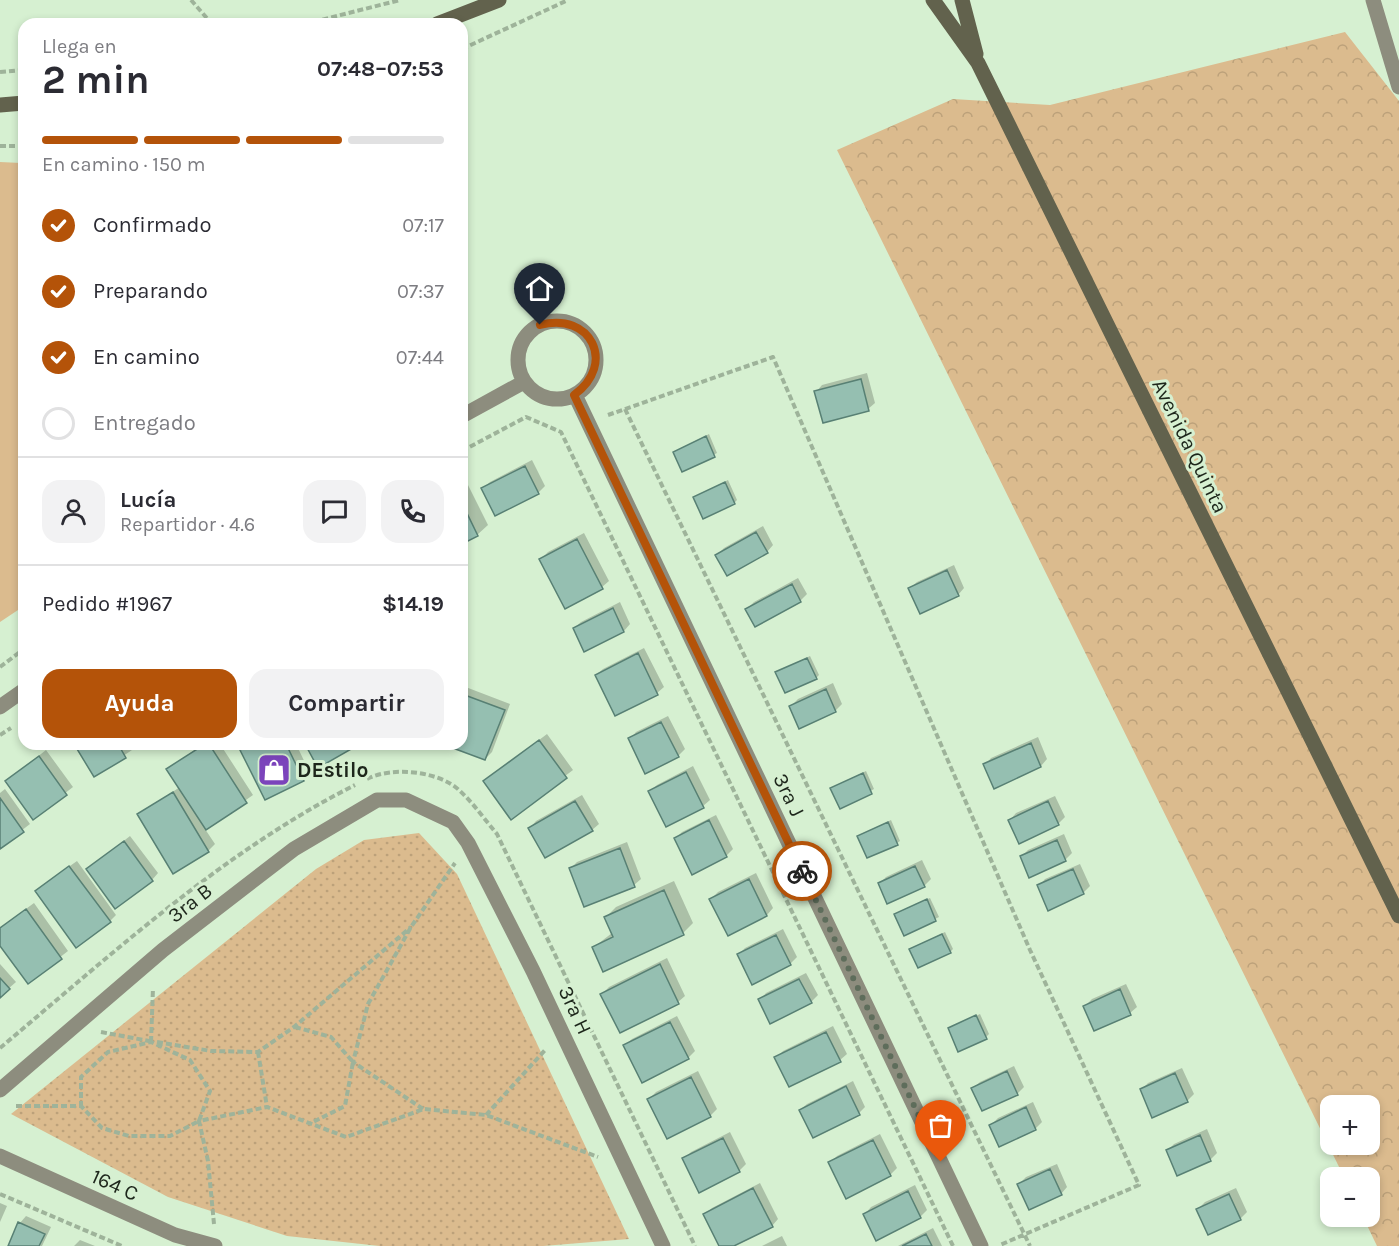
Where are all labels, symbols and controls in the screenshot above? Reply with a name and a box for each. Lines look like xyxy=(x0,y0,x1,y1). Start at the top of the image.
text: Llega en xyxy=(42,35,117,58)
text: 07:48–07:53 xyxy=(317,56,444,82)
text: 2 min xyxy=(42,57,150,103)
text: En camino · 150 m xyxy=(42,153,205,176)
icon: check xyxy=(42,209,75,242)
text: Confirmado xyxy=(93,212,212,238)
text: 07:17 xyxy=(402,214,444,237)
pin xyxy=(514,263,565,325)
icon: home xyxy=(523,272,556,305)
icon: check xyxy=(42,275,75,308)
text: Preparando xyxy=(93,278,208,304)
text: 07:37 xyxy=(397,280,444,303)
icon: check xyxy=(42,341,75,374)
text: En camino xyxy=(93,344,200,370)
text: 07:44 xyxy=(396,346,444,369)
street label: Avenida Quinta xyxy=(1147,375,1233,517)
text: Entregado xyxy=(93,410,196,436)
button: person xyxy=(42,480,105,543)
button: chat xyxy=(303,480,366,543)
button: phone xyxy=(381,480,444,543)
text: Lucía xyxy=(120,487,176,513)
text: Repartidor · 4.6 xyxy=(120,513,255,536)
text: Pedido #1967 xyxy=(42,591,172,617)
text: $14.19 xyxy=(382,591,444,617)
button: Ayuda xyxy=(42,669,237,738)
button: Compartir xyxy=(249,669,444,738)
shop icon: DEstilo xyxy=(256,752,292,788)
place label: DEstilo xyxy=(297,758,368,782)
street label: 3ra J xyxy=(768,770,810,820)
courier xyxy=(772,841,832,901)
icon: bike xyxy=(786,855,819,888)
street label: 3ra B xyxy=(163,878,217,928)
street label: 3ra H xyxy=(553,982,597,1038)
map controls xyxy=(1320,1095,1380,1227)
button: + xyxy=(1320,1095,1380,1155)
pin xyxy=(915,1100,966,1162)
icon: bag xyxy=(924,1109,957,1142)
street label: 164 C xyxy=(88,1164,142,1206)
button: − xyxy=(1320,1167,1380,1227)

